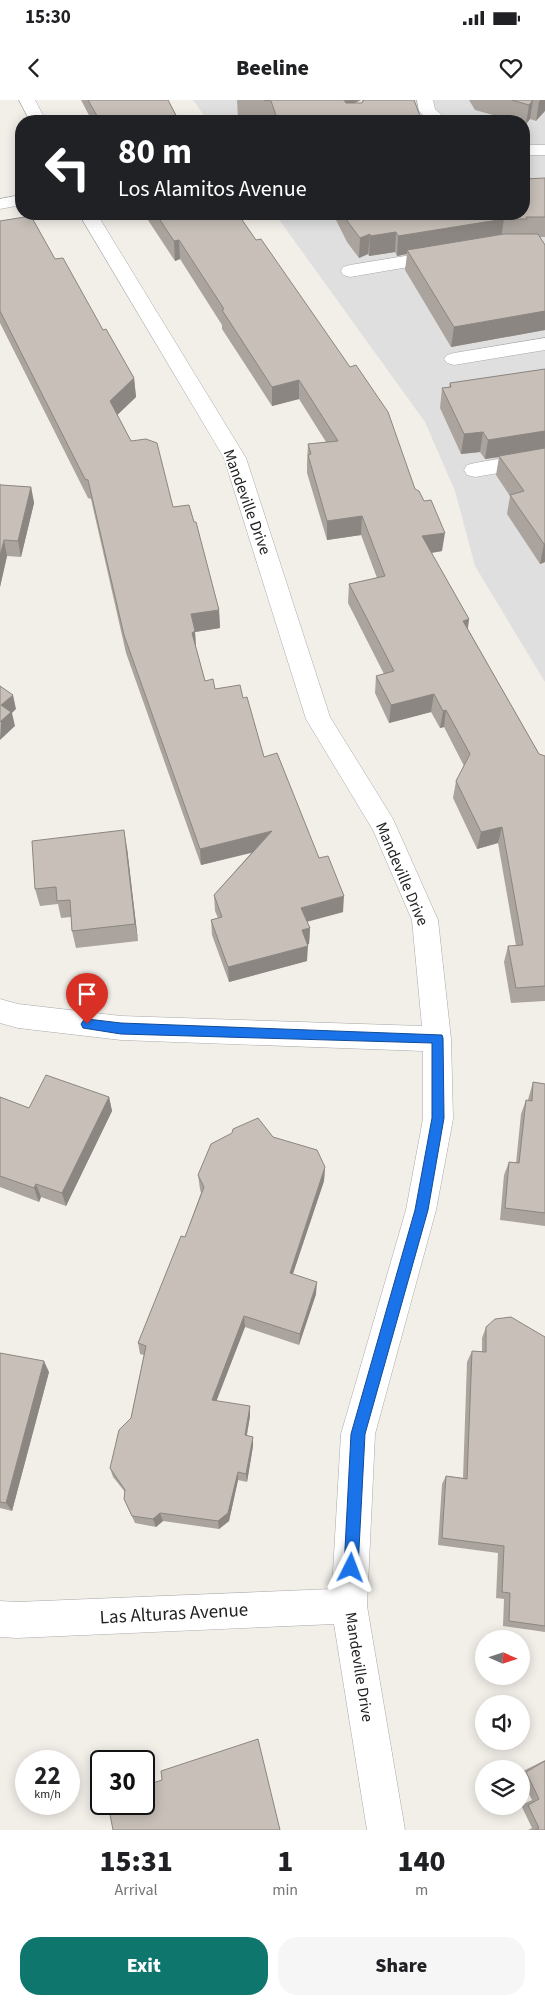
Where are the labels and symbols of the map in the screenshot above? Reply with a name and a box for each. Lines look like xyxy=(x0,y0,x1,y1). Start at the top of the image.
street label: Mandeville Drive xyxy=(218,446,276,558)
street label: Mandeville Drive xyxy=(370,819,434,929)
pin xyxy=(66,973,108,1024)
position arrow xyxy=(324,1541,376,1593)
street label: Las Alturas Avenue xyxy=(99,1597,249,1631)
street label: Mandeville Drive xyxy=(339,1611,379,1723)
north arrow xyxy=(475,1630,530,1685)
speed limit sign: 30 xyxy=(90,1750,155,1815)

